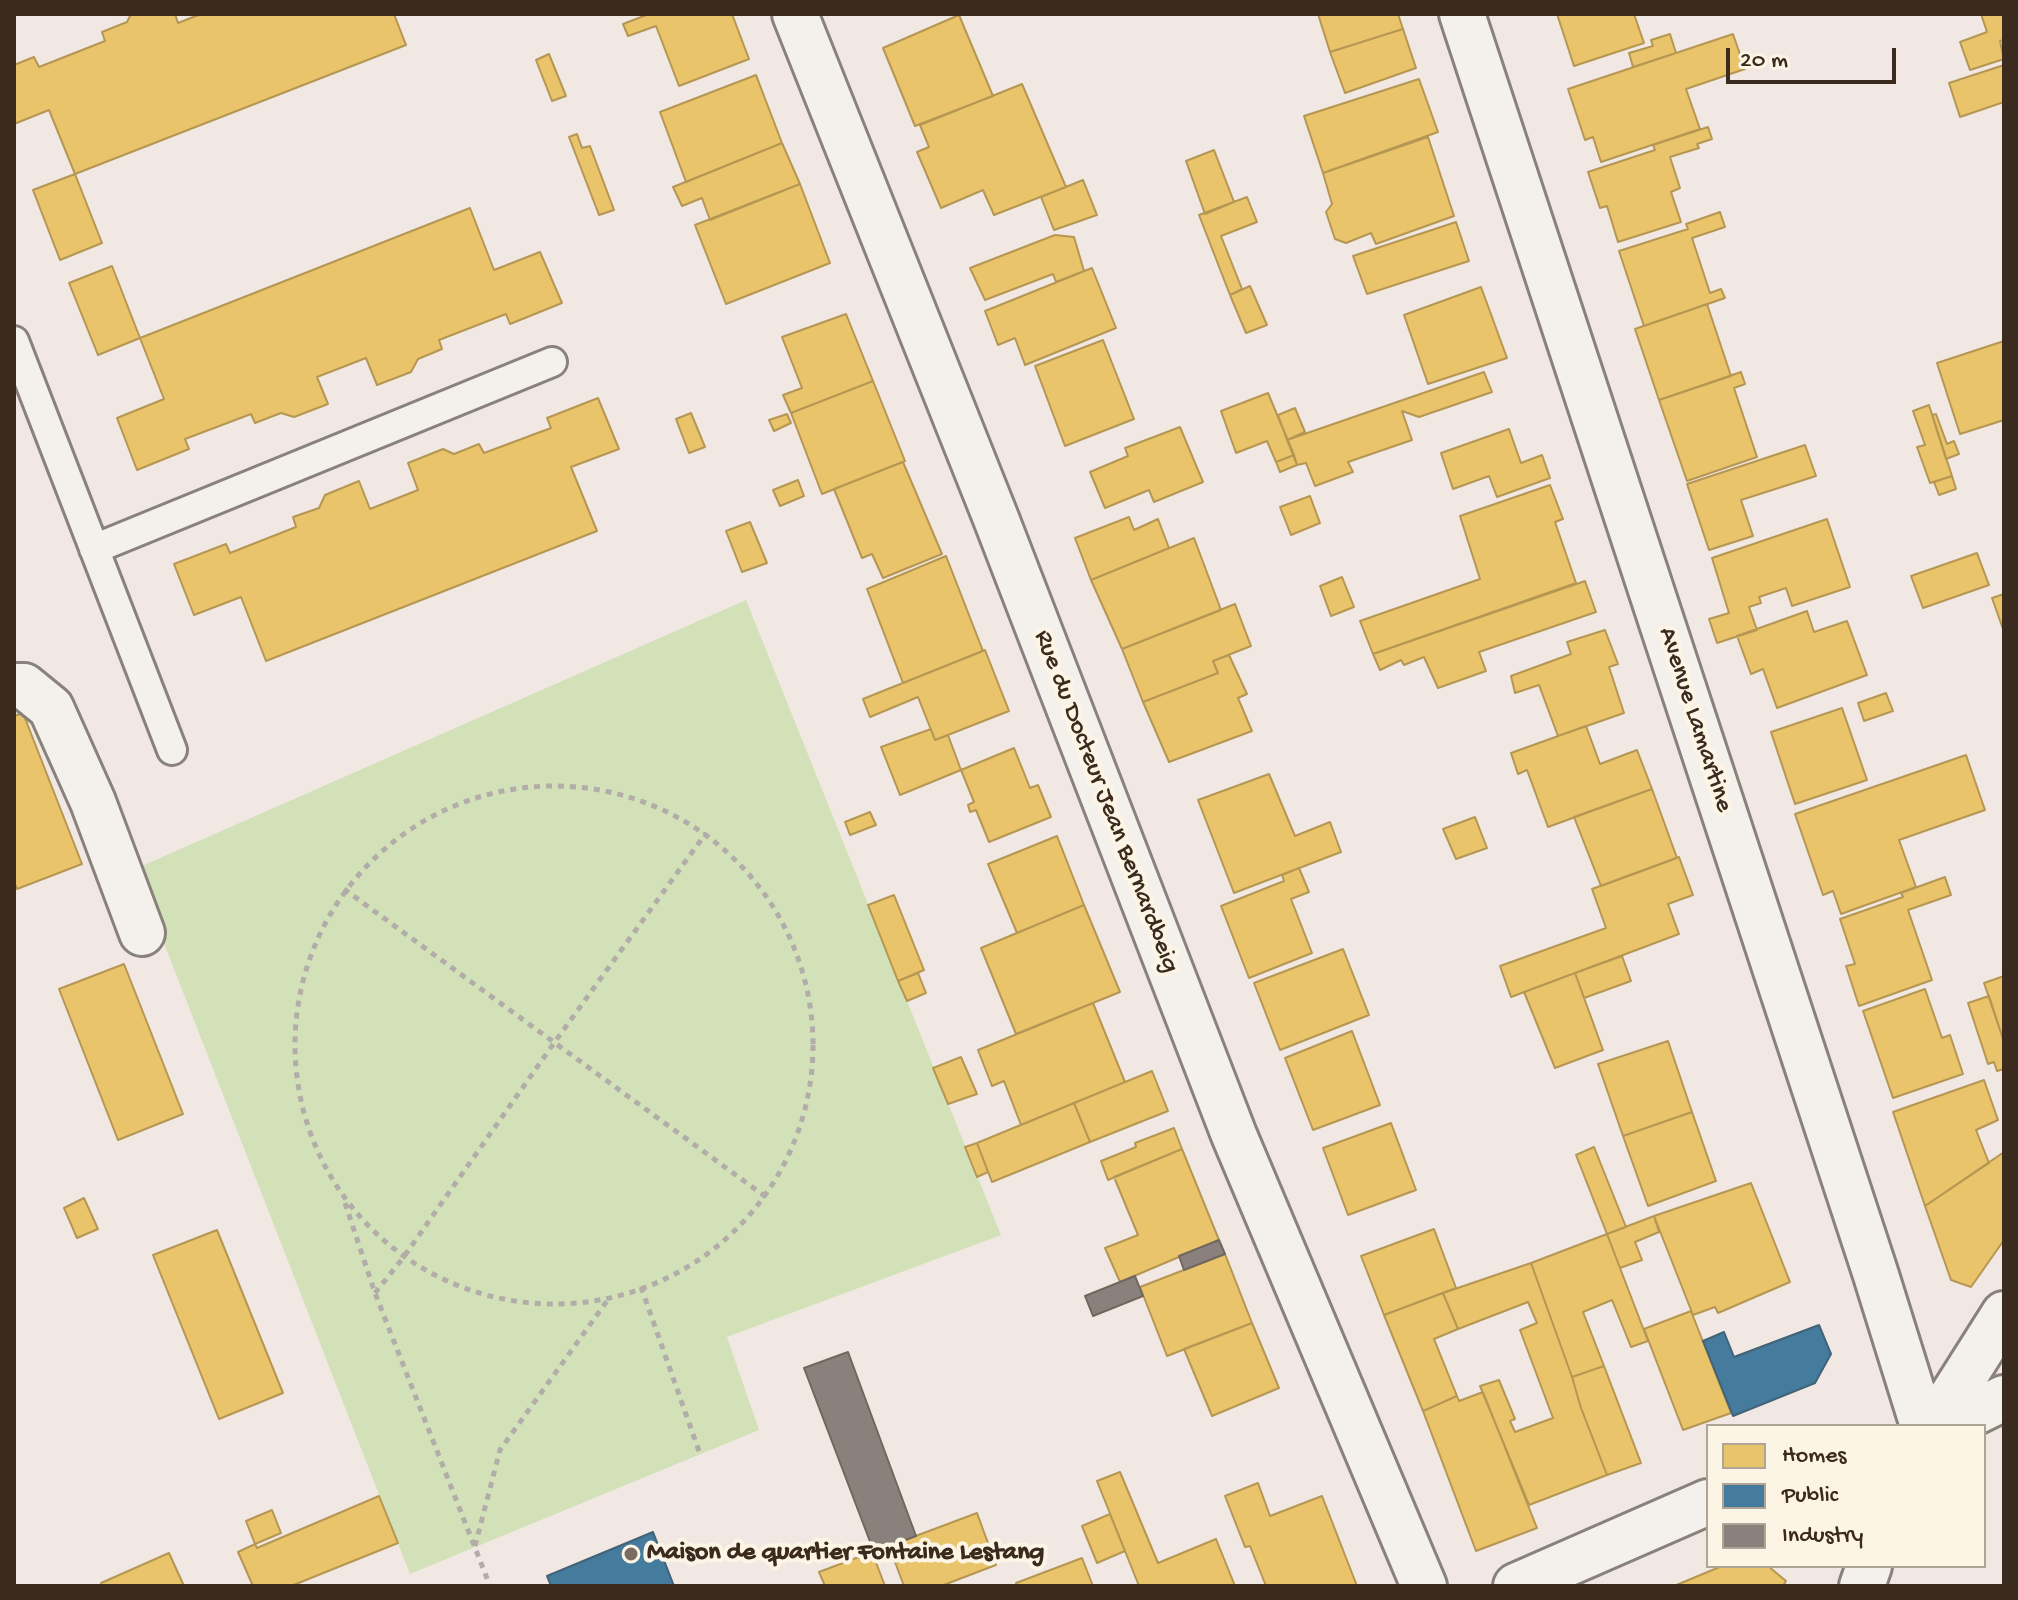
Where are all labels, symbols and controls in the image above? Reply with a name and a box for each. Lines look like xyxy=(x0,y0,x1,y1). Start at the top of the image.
scale bar xyxy=(1730,32,1900,82)
text: 20 m xyxy=(1740,47,1788,76)
street label: Avenue Lamartine xyxy=(1649,624,1739,816)
street label: Rue du Docteur Jean Bernardbeig xyxy=(1025,626,1185,978)
legend xyxy=(1706,1424,1986,1568)
text: Homes xyxy=(1782,1442,1846,1471)
text: Public xyxy=(1782,1482,1838,1511)
text: Industry xyxy=(1782,1522,1863,1551)
place label: Maison de quartier Fontaine Lestang xyxy=(647,1538,1044,1570)
marker: Maison de quartier Fontaine Lestang xyxy=(622,1545,640,1563)

